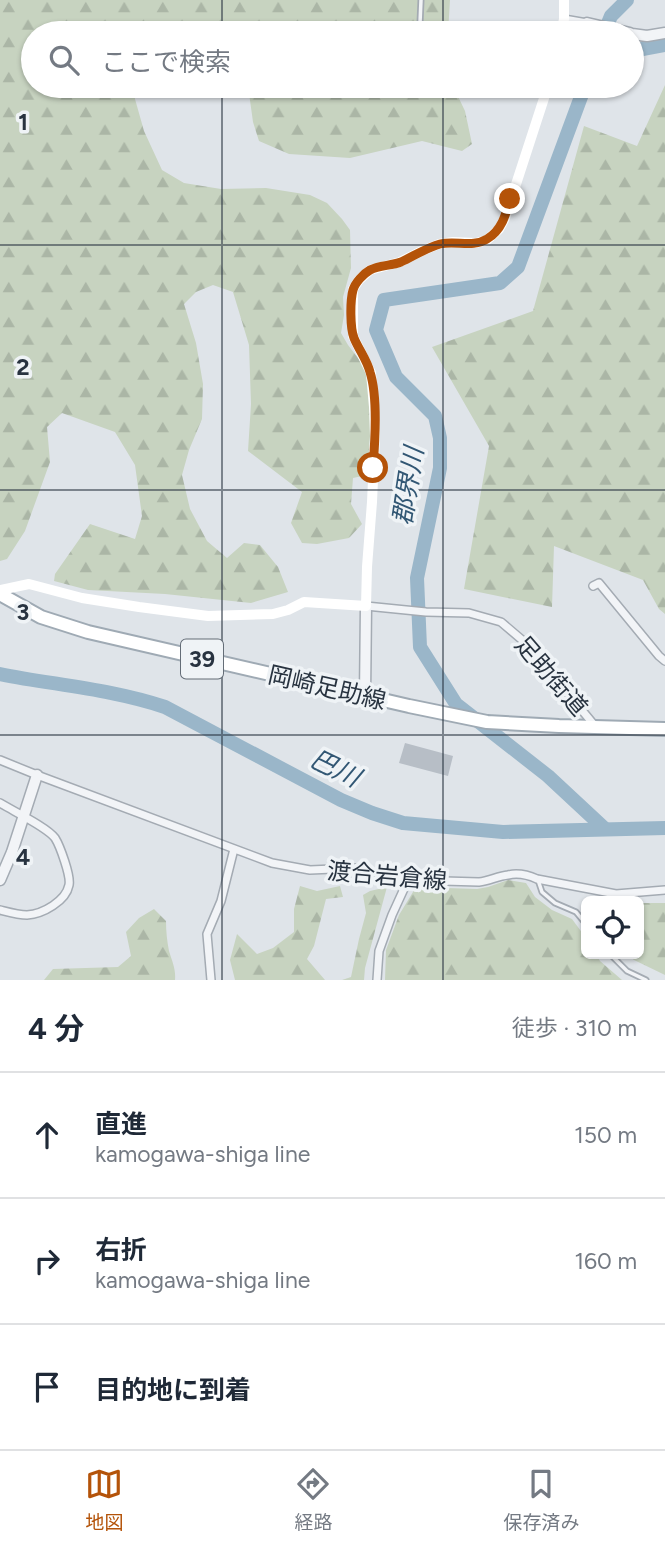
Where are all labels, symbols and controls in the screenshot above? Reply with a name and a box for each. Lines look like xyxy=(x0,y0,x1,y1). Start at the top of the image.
search box xyxy=(21,21,644,98)
icon: search xyxy=(45,41,83,79)
text: ここで検索 xyxy=(101,46,231,78)
text: 1 xyxy=(18,108,28,136)
route end xyxy=(494,183,525,214)
text: 2 xyxy=(16,353,30,381)
water label: 郡界川 xyxy=(386,442,430,527)
route start xyxy=(357,452,388,483)
text: 3 xyxy=(17,598,29,626)
street label: 足助街道 xyxy=(509,630,594,721)
road number: 39 xyxy=(181,639,223,678)
street label: 岡崎足助線 xyxy=(265,660,389,715)
water label: 巴川 xyxy=(305,742,368,795)
text: 4 xyxy=(16,843,30,871)
street label: 渡合岩倉線 xyxy=(326,856,448,895)
map controls xyxy=(581,896,644,959)
button: locate xyxy=(581,896,644,959)
text: 4 分 xyxy=(28,1010,84,1047)
text: 徒歩 · 310 m xyxy=(512,1014,637,1042)
text: 直進 xyxy=(95,1108,147,1140)
icon: ahead xyxy=(28,1116,66,1154)
text: 150 m xyxy=(574,1121,637,1149)
text: kamogawa-shiga line xyxy=(95,1140,310,1168)
text: 右折 xyxy=(95,1234,147,1266)
icon: right xyxy=(28,1242,66,1280)
text: 160 m xyxy=(574,1247,637,1275)
text: kamogawa-shiga line xyxy=(95,1266,310,1294)
icon: arrive xyxy=(28,1368,66,1406)
text: 目的地に到着 xyxy=(95,1374,251,1406)
tab: 地図 xyxy=(85,1465,124,1534)
tab: 経路 xyxy=(294,1465,333,1534)
tab: 保存済み xyxy=(503,1465,580,1534)

